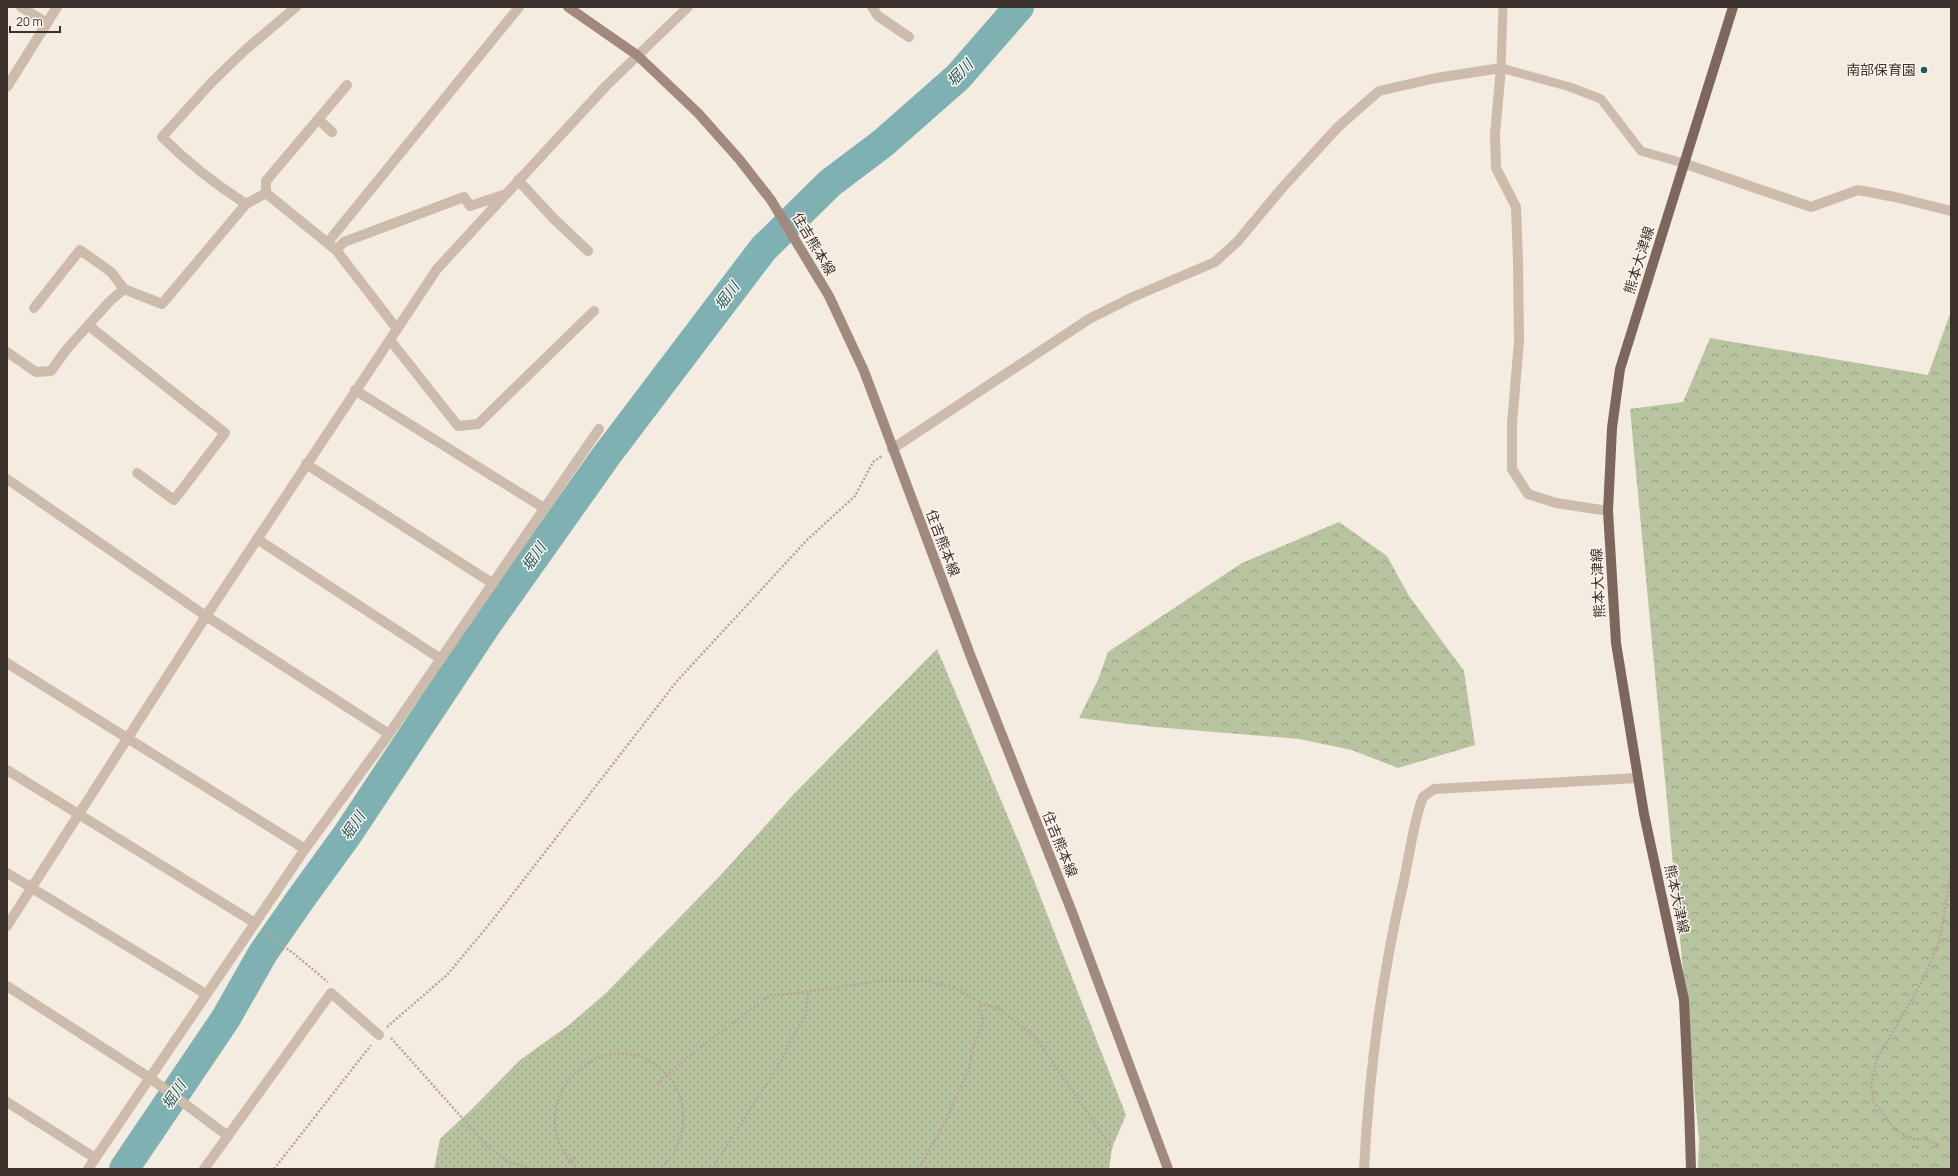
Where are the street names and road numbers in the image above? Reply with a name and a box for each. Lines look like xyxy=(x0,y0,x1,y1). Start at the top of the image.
street label: 住吉熊本線 xyxy=(788,209,841,279)
street label: 熊本大津線 xyxy=(1619,224,1658,296)
street label: 住吉熊本線 xyxy=(922,507,965,579)
street label: 熊本大津線 xyxy=(1586,548,1609,618)
street label: 住吉熊本線 xyxy=(1039,808,1082,880)
street label: 熊本大津線 xyxy=(1661,863,1694,935)

